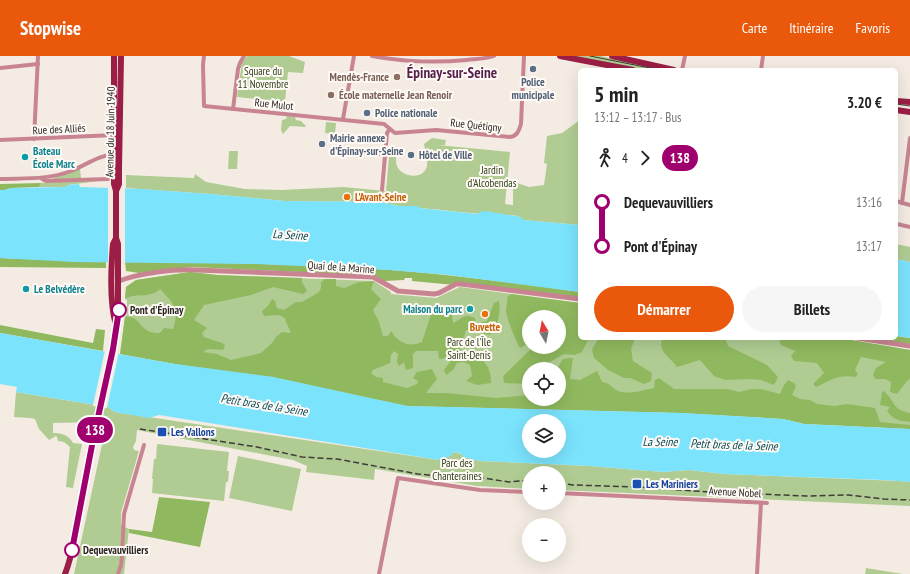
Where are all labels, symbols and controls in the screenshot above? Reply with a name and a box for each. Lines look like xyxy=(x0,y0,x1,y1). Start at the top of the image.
text: Stopwise xyxy=(20,16,81,40)
text: Carte xyxy=(742,19,767,37)
text: Itinéraire xyxy=(789,19,834,37)
text: Favoris xyxy=(856,19,890,37)
district label: Épinay-sur-Seine xyxy=(407,63,497,82)
park label: Square du 11 Novembre xyxy=(237,64,289,91)
marker: Police municipale xyxy=(528,64,538,74)
place label: Mendès-France xyxy=(330,70,389,84)
marker: Mendès-France xyxy=(392,72,402,82)
place label: Police municipale xyxy=(512,75,555,102)
text: 5 min xyxy=(594,80,638,108)
street label: Avenue du 18 Juin 1940 xyxy=(102,86,118,178)
place label: École maternelle Jean Renoir xyxy=(339,88,453,102)
marker: École maternelle Jean Renoir xyxy=(326,90,336,100)
text: 3.20 € xyxy=(847,93,882,112)
street label: Rue Mulot xyxy=(254,95,294,113)
place label: Police nationale xyxy=(375,106,438,120)
marker: Police nationale xyxy=(362,108,372,118)
text: 13:12 – 13:17 · Bus xyxy=(594,109,681,126)
street label: Rue Quétigny xyxy=(450,115,503,135)
street label: Rue des Alliés xyxy=(32,121,86,137)
place label: Mairie annexe d'Épinay-sur-Seine xyxy=(330,131,404,158)
marker: Mairie annexe d'Épinay-sur-Seine xyxy=(317,139,327,149)
place label: Bateau École Marc xyxy=(33,144,75,171)
icon: walk xyxy=(594,147,616,169)
icon: forward xyxy=(634,147,656,169)
place label: Hôtel de Ville xyxy=(419,148,473,162)
text: 138 xyxy=(670,149,690,167)
marker: Hôtel de Ville xyxy=(406,150,416,160)
text: 4 xyxy=(622,150,628,167)
marker: Bateau École Marc xyxy=(20,152,30,162)
park label: Jardin d'Alcobendas xyxy=(468,163,517,190)
place label: L'Avant-Seine xyxy=(355,190,407,204)
marker: L'Avant-Seine xyxy=(342,192,352,202)
text: Dequevauvilliers xyxy=(624,193,713,212)
text: 13:16 xyxy=(856,194,882,211)
water label: La Seine xyxy=(272,226,309,243)
text: Pont d'Épinay xyxy=(624,237,697,256)
text: 13:17 xyxy=(856,238,882,255)
street label: Quai de la Marine xyxy=(307,258,375,276)
place label: Le Belvédère xyxy=(34,282,85,296)
marker: Le Belvédère xyxy=(21,284,31,294)
button: Démarrer xyxy=(594,286,734,332)
button: Billets xyxy=(742,286,882,332)
marker: Pont d'Épinay xyxy=(111,302,127,318)
place label: Maison du parc xyxy=(403,302,462,316)
place label: Pont d'Épinay xyxy=(130,303,184,317)
marker: Maison du parc xyxy=(465,304,475,314)
marker: Buvette xyxy=(480,309,490,319)
north arrow xyxy=(522,310,566,354)
map controls xyxy=(522,310,566,562)
place label: Buvette xyxy=(470,320,500,334)
park label: Parc de l'Île Saint-Denis xyxy=(447,335,491,362)
button: locate xyxy=(522,362,566,406)
water label: Petit bras de la Seine xyxy=(220,390,309,419)
button: layers xyxy=(522,414,566,458)
line badge: 138 xyxy=(72,417,118,443)
text: 138 xyxy=(85,421,105,439)
place label: Les Vallons xyxy=(171,425,215,439)
marker: Les Vallons xyxy=(156,426,168,438)
water label: La Seine xyxy=(642,434,679,449)
water label: Petit bras de la Seine xyxy=(690,435,779,454)
park label: Parc des Chanteraines xyxy=(432,456,482,483)
button: + xyxy=(522,466,566,510)
place label: Les Mariniers xyxy=(646,477,698,491)
marker: Les Mariniers xyxy=(631,478,643,490)
street label: Avenue Nobel xyxy=(708,484,762,500)
button: − xyxy=(522,518,566,562)
marker: Dequevauvilliers xyxy=(64,542,80,558)
place label: Dequevauvilliers xyxy=(83,543,148,557)

